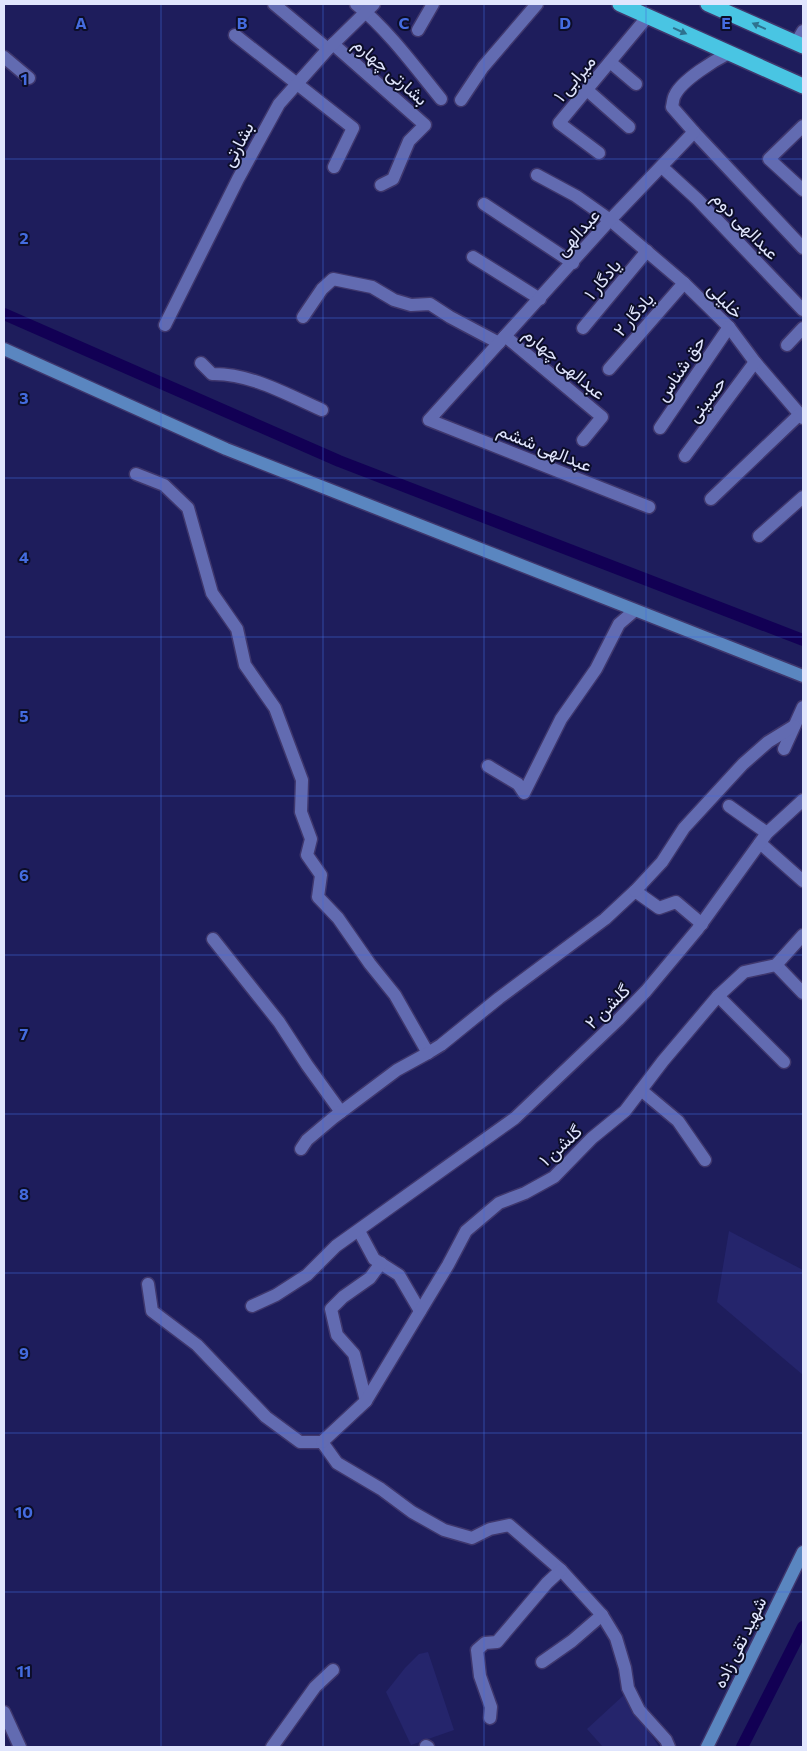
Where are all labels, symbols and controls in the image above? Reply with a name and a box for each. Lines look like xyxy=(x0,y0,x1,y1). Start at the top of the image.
text: A xyxy=(75,13,87,32)
text: B xyxy=(237,13,248,32)
text: C xyxy=(399,13,410,32)
text: D xyxy=(559,13,571,32)
text: E xyxy=(721,13,731,32)
one-way arrow xyxy=(752,22,766,30)
one-way arrow xyxy=(673,27,687,35)
street label: بشارتی چهارم xyxy=(348,33,433,111)
street label: میرابی ۱ xyxy=(548,50,601,106)
text: 1 xyxy=(20,69,28,88)
street label: بشارتی xyxy=(216,118,259,171)
street label: عبدالهی دوم xyxy=(707,186,784,265)
street label: عبدالهی xyxy=(550,204,605,261)
text: 2 xyxy=(19,228,29,247)
street label: یادگار ۱ xyxy=(579,254,626,304)
street label: خلیلی xyxy=(703,277,748,323)
street label: یادگار ۲ xyxy=(608,288,659,341)
street label: عبدالهی چهارم xyxy=(518,322,611,405)
street label: حق شناس xyxy=(650,331,711,405)
street label: حسینی xyxy=(682,372,731,427)
text: 3 xyxy=(19,388,29,407)
street label: عبدالهی ششم xyxy=(494,418,596,478)
text: 4 xyxy=(19,547,29,566)
text: 5 xyxy=(19,706,29,725)
text: 6 xyxy=(19,865,29,884)
street label: گلشن ۲ xyxy=(580,979,635,1034)
text: 7 xyxy=(20,1024,29,1043)
street label: گلشن ۱ xyxy=(534,1120,587,1171)
text: 8 xyxy=(19,1184,29,1203)
text: 9 xyxy=(19,1343,29,1362)
text: 10 xyxy=(15,1502,33,1521)
street label: شهید تقی زاده xyxy=(707,1593,771,1692)
text: 11 xyxy=(17,1661,31,1680)

